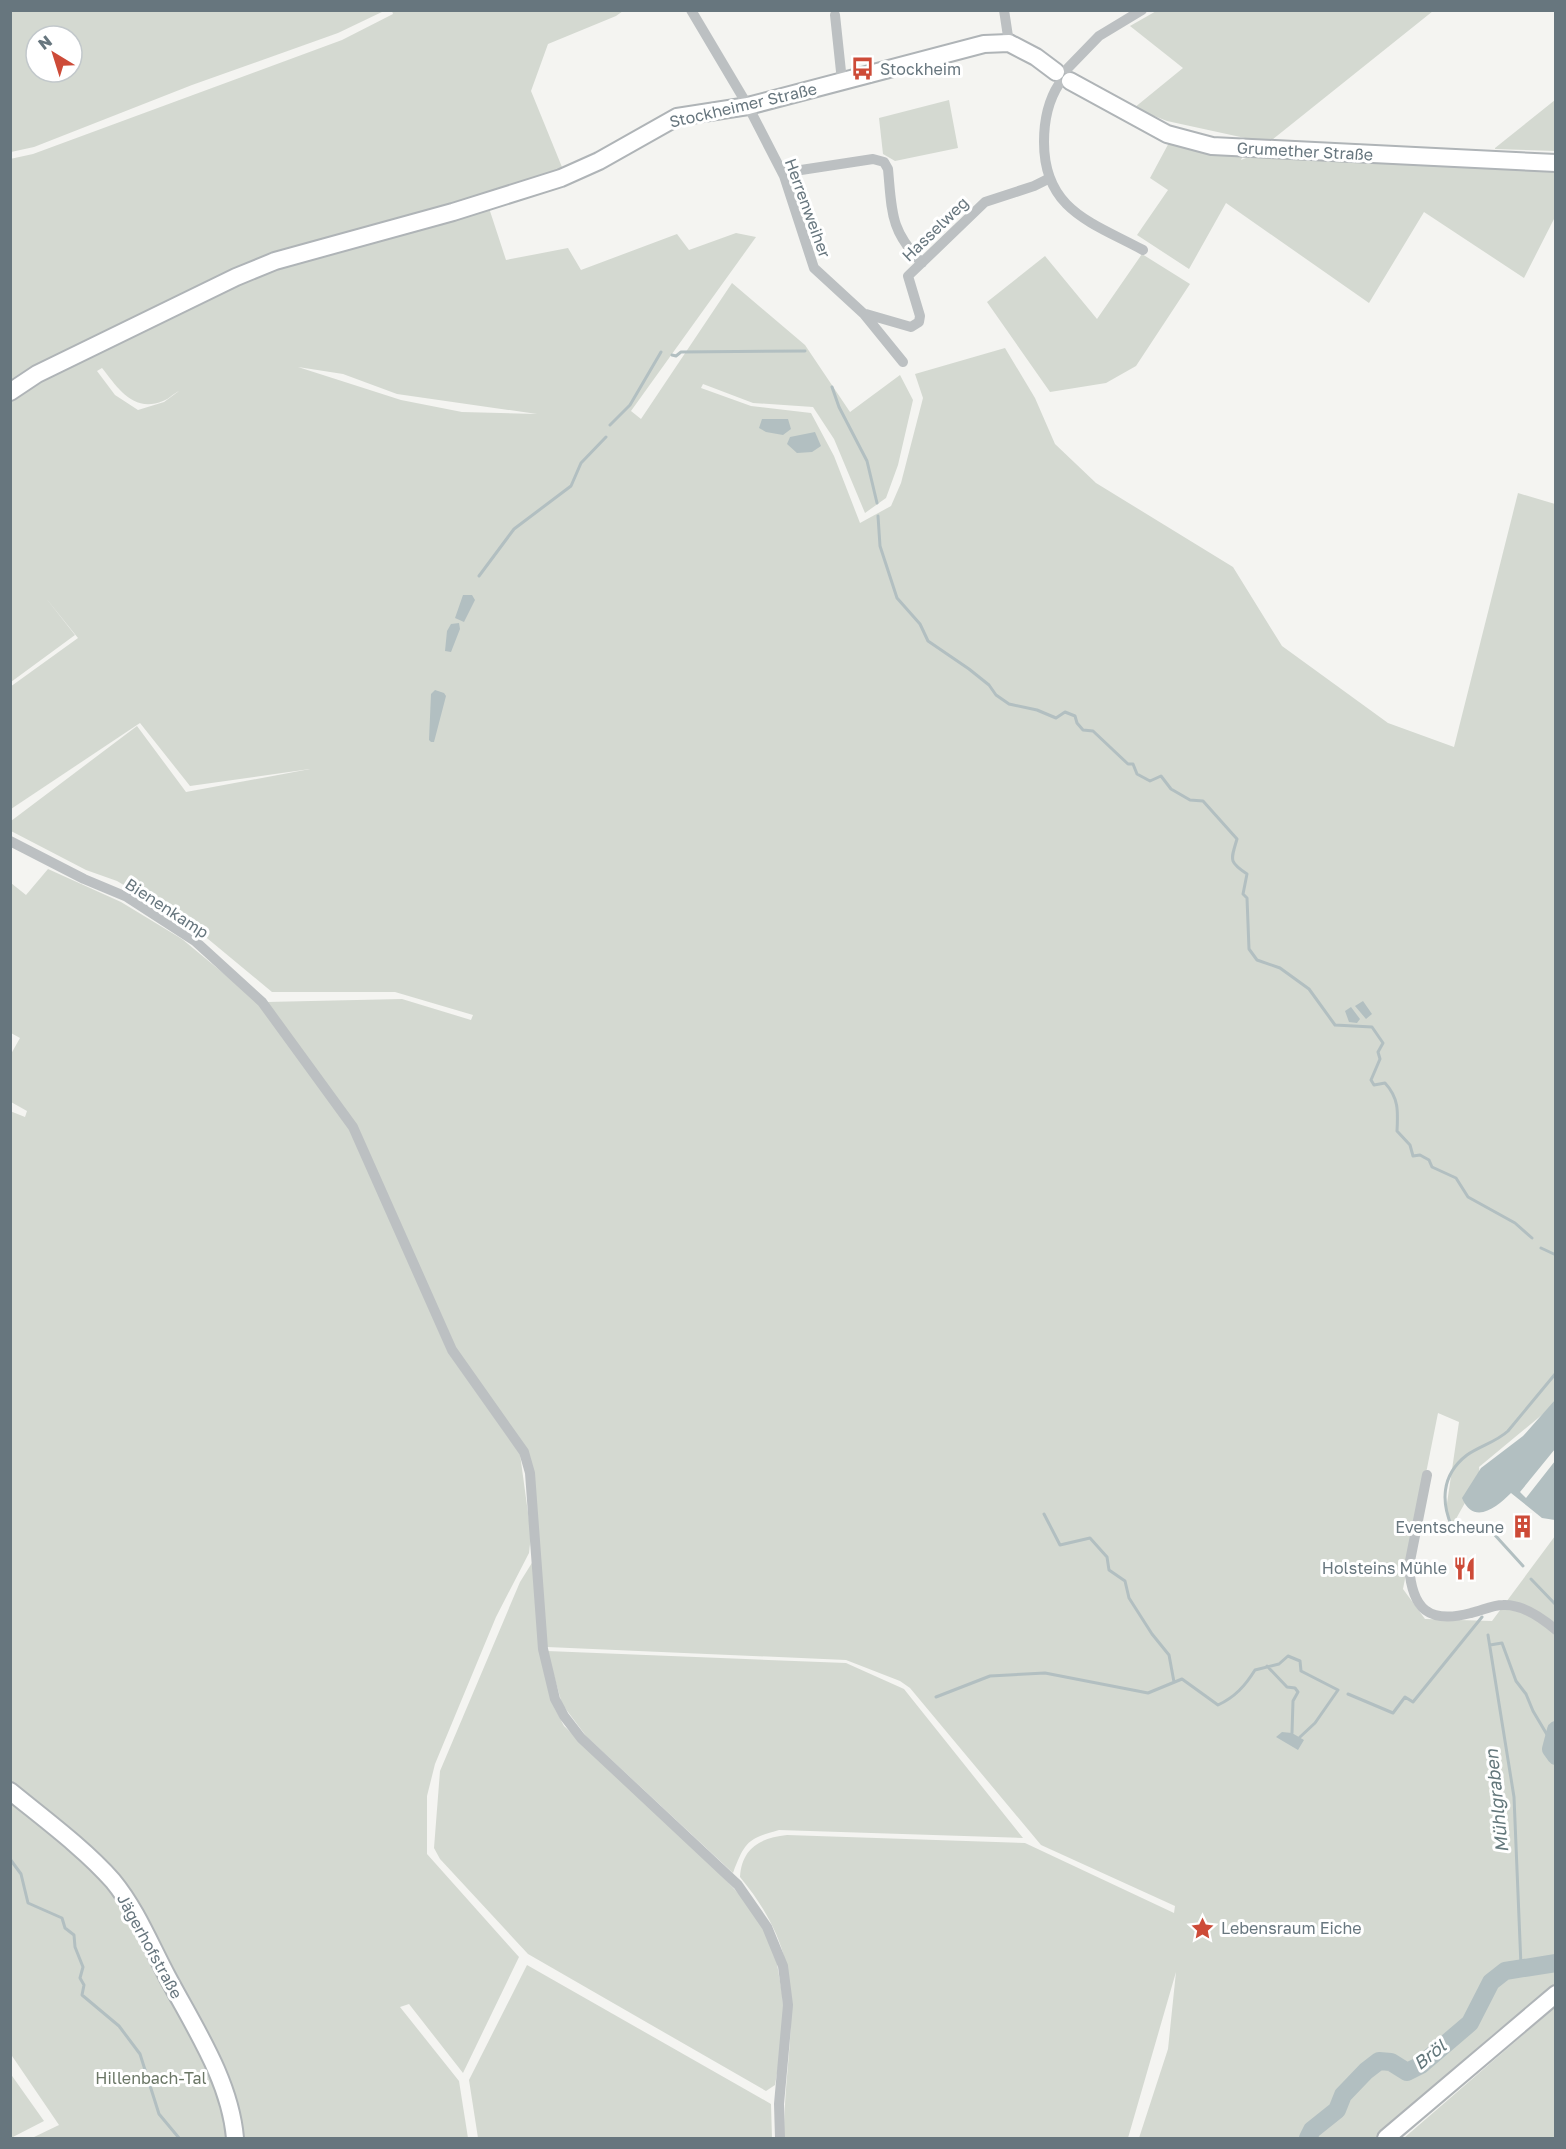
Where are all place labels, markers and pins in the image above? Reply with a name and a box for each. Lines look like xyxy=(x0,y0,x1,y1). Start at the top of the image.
bus stop icon: Stockheim xyxy=(849,56,875,82)
place label: Stockheim xyxy=(880,59,961,79)
building icon: Eventscheune xyxy=(1509,1514,1535,1540)
place label: Eventscheune xyxy=(1395,1517,1504,1537)
restaurant icon: Holsteins Mühle xyxy=(1452,1555,1478,1581)
place label: Holsteins Mühle xyxy=(1322,1558,1447,1578)
place icon: Lebensraum Eiche xyxy=(1190,1915,1216,1941)
place label: Lebensraum Eiche xyxy=(1221,1918,1362,1938)

